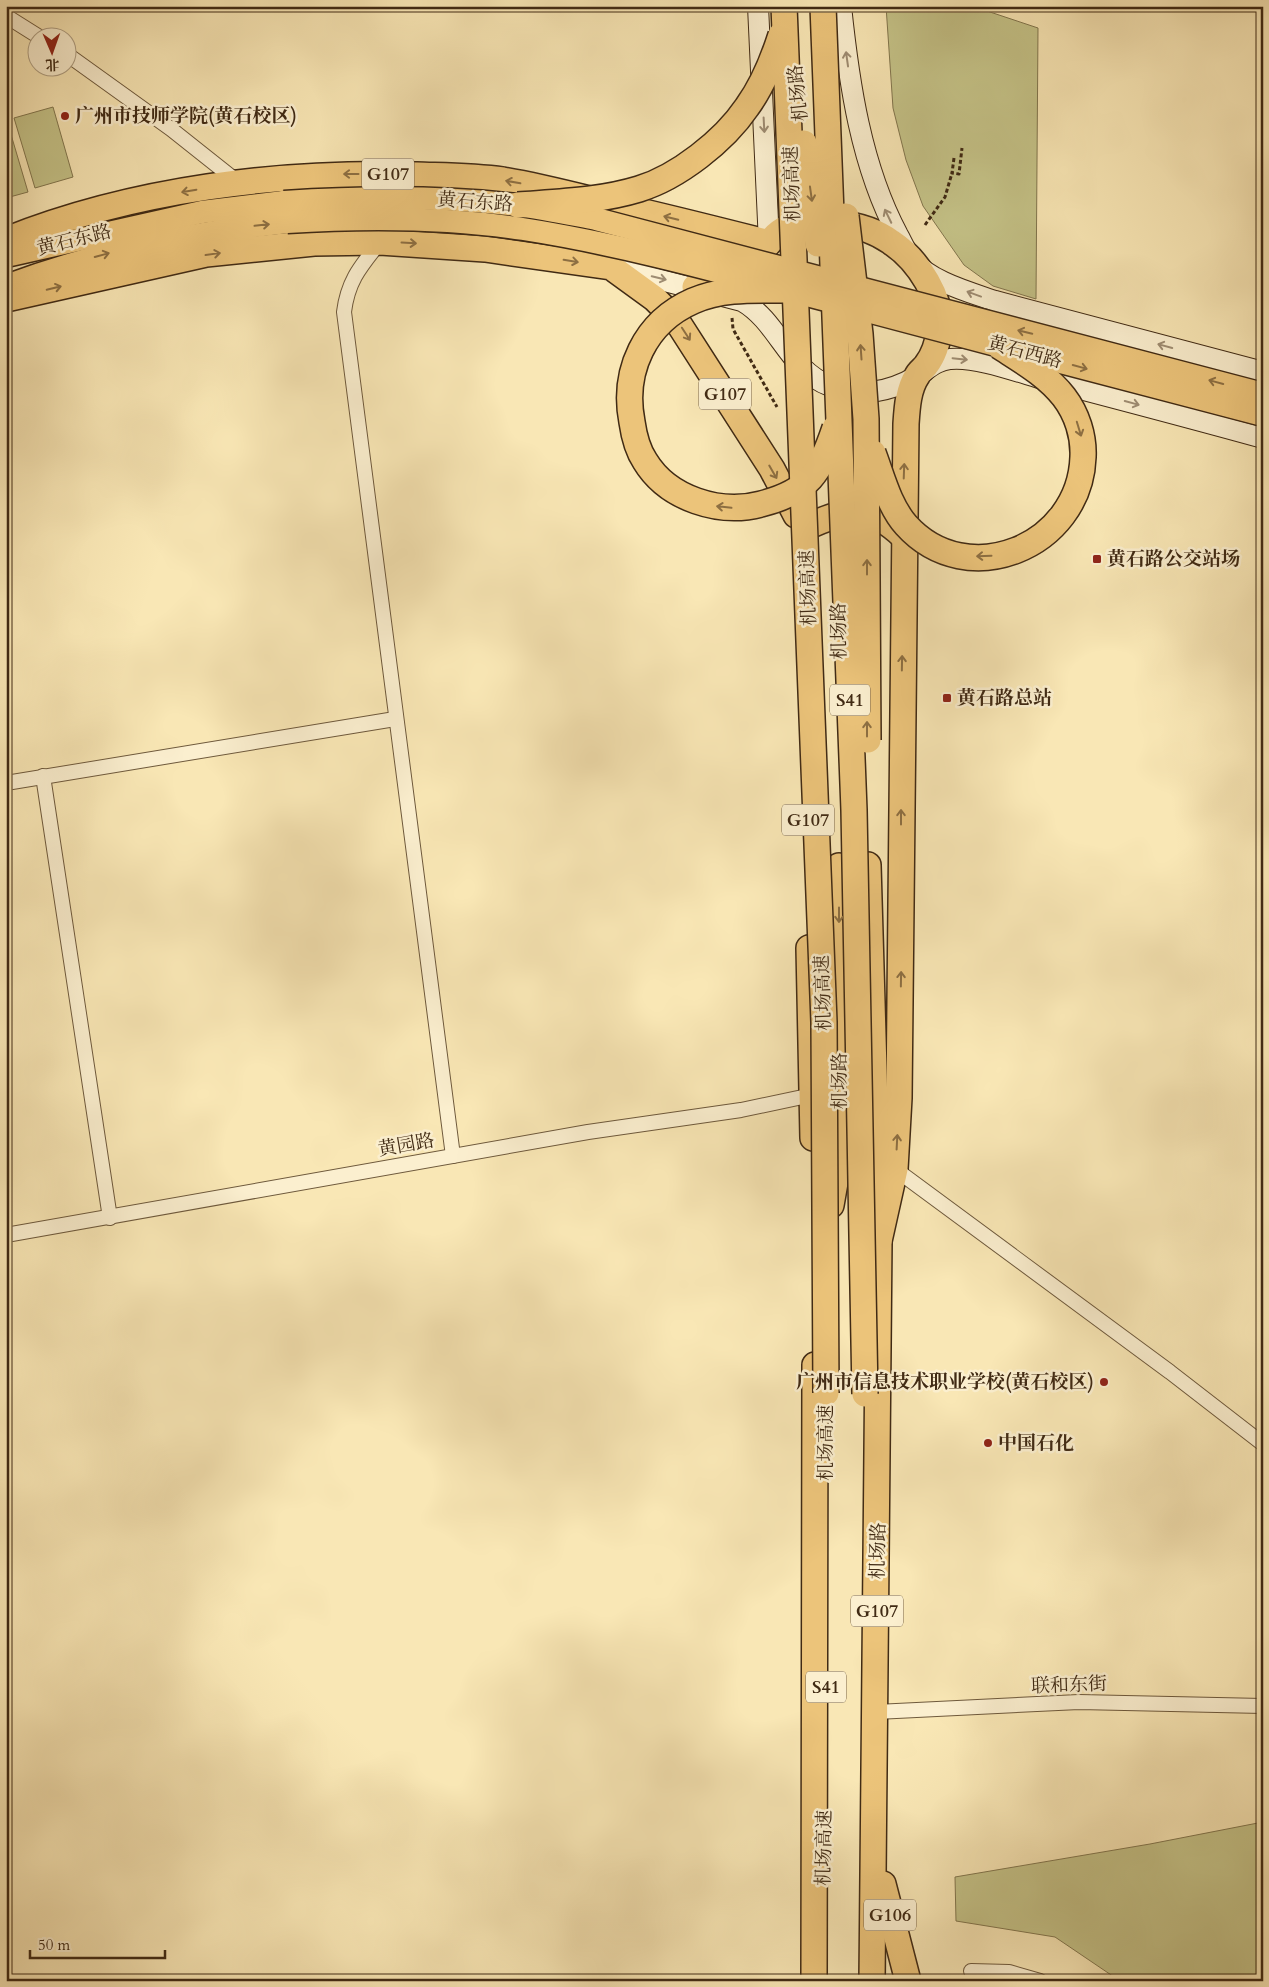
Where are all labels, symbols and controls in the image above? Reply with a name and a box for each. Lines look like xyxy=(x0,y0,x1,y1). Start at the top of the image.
north arrow xyxy=(28,28,78,78)
one-way arrow xyxy=(842,52,852,68)
text: 北 xyxy=(45,55,60,74)
street label: 机场路 xyxy=(782,63,814,123)
place label: 广州市技师学院(黄石校区) xyxy=(75,103,297,129)
marker: 广州市技师学院(黄石校区) xyxy=(59,110,71,122)
one-way arrow xyxy=(759,117,768,133)
street label: 机场高速 xyxy=(778,146,806,222)
road number: G107 xyxy=(362,158,414,190)
one-way arrow xyxy=(343,169,359,179)
one-way arrow xyxy=(505,177,521,187)
one-way arrow xyxy=(807,185,817,201)
one-way arrow xyxy=(182,186,198,196)
street label: 黄石东路 xyxy=(436,186,514,218)
one-way arrow xyxy=(883,209,893,224)
one-way arrow xyxy=(664,213,680,223)
street label: 黄石东路 xyxy=(34,218,114,262)
one-way arrow xyxy=(254,220,270,230)
one-way arrow xyxy=(401,239,417,248)
one-way arrow xyxy=(204,248,220,258)
one-way arrow xyxy=(94,249,110,259)
one-way arrow xyxy=(562,256,578,266)
one-way arrow xyxy=(650,274,666,283)
one-way arrow xyxy=(45,283,61,292)
one-way arrow xyxy=(967,289,983,298)
one-way arrow xyxy=(681,327,691,341)
one-way arrow xyxy=(1017,327,1033,336)
street label: 黄石西路 xyxy=(985,330,1065,374)
one-way arrow xyxy=(1157,341,1173,350)
one-way arrow xyxy=(857,344,866,360)
one-way arrow xyxy=(952,355,968,364)
one-way arrow xyxy=(1071,363,1087,372)
one-way arrow xyxy=(1208,377,1224,386)
road number: G107 xyxy=(699,378,751,409)
one-way arrow xyxy=(1124,399,1140,408)
one-way arrow xyxy=(1075,420,1085,436)
one-way arrow xyxy=(899,463,909,480)
one-way arrow xyxy=(768,464,778,479)
one-way arrow xyxy=(716,502,732,512)
place label: 黄石路公交站场 xyxy=(1107,546,1240,572)
street label: 机场高速 xyxy=(794,550,822,626)
one-way arrow xyxy=(977,552,993,561)
marker: 黄石路公交站场 xyxy=(1091,553,1103,565)
one-way arrow xyxy=(862,559,872,575)
street label: 机场路 xyxy=(826,602,852,660)
one-way arrow xyxy=(897,655,907,672)
road number: S41 xyxy=(830,684,870,716)
place label: 黄石路总站 xyxy=(957,685,1052,711)
marker: 黄石路总站 xyxy=(941,692,953,704)
one-way arrow xyxy=(863,721,872,737)
road number: G107 xyxy=(782,804,834,836)
one-way arrow xyxy=(896,809,906,825)
one-way arrow xyxy=(834,906,844,922)
street label: 机场高速 xyxy=(809,955,837,1031)
one-way arrow xyxy=(896,971,906,988)
street label: 机场路 xyxy=(827,1052,853,1110)
street label: 黄园路 xyxy=(376,1127,436,1163)
one-way arrow xyxy=(892,1134,901,1150)
place label: 广州市信息技术职业学校(黄石校区) xyxy=(796,1369,1094,1395)
marker: 广州市信息技术职业学校(黄石校区) xyxy=(1098,1376,1110,1388)
street label: 机场高速 xyxy=(813,1405,839,1481)
place label: 中国石化 xyxy=(998,1430,1074,1456)
marker: 中国石化 xyxy=(982,1437,994,1449)
street label: 机场路 xyxy=(865,1522,891,1580)
road number: G107 xyxy=(851,1595,903,1626)
road number: S41 xyxy=(806,1671,846,1702)
street label: 联和东街 xyxy=(1031,1671,1107,1699)
street label: 机场高速 xyxy=(810,1810,838,1886)
road number: G106 xyxy=(864,1900,916,1930)
scale bar xyxy=(30,1927,165,1959)
text: 50 m xyxy=(38,1935,70,1955)

